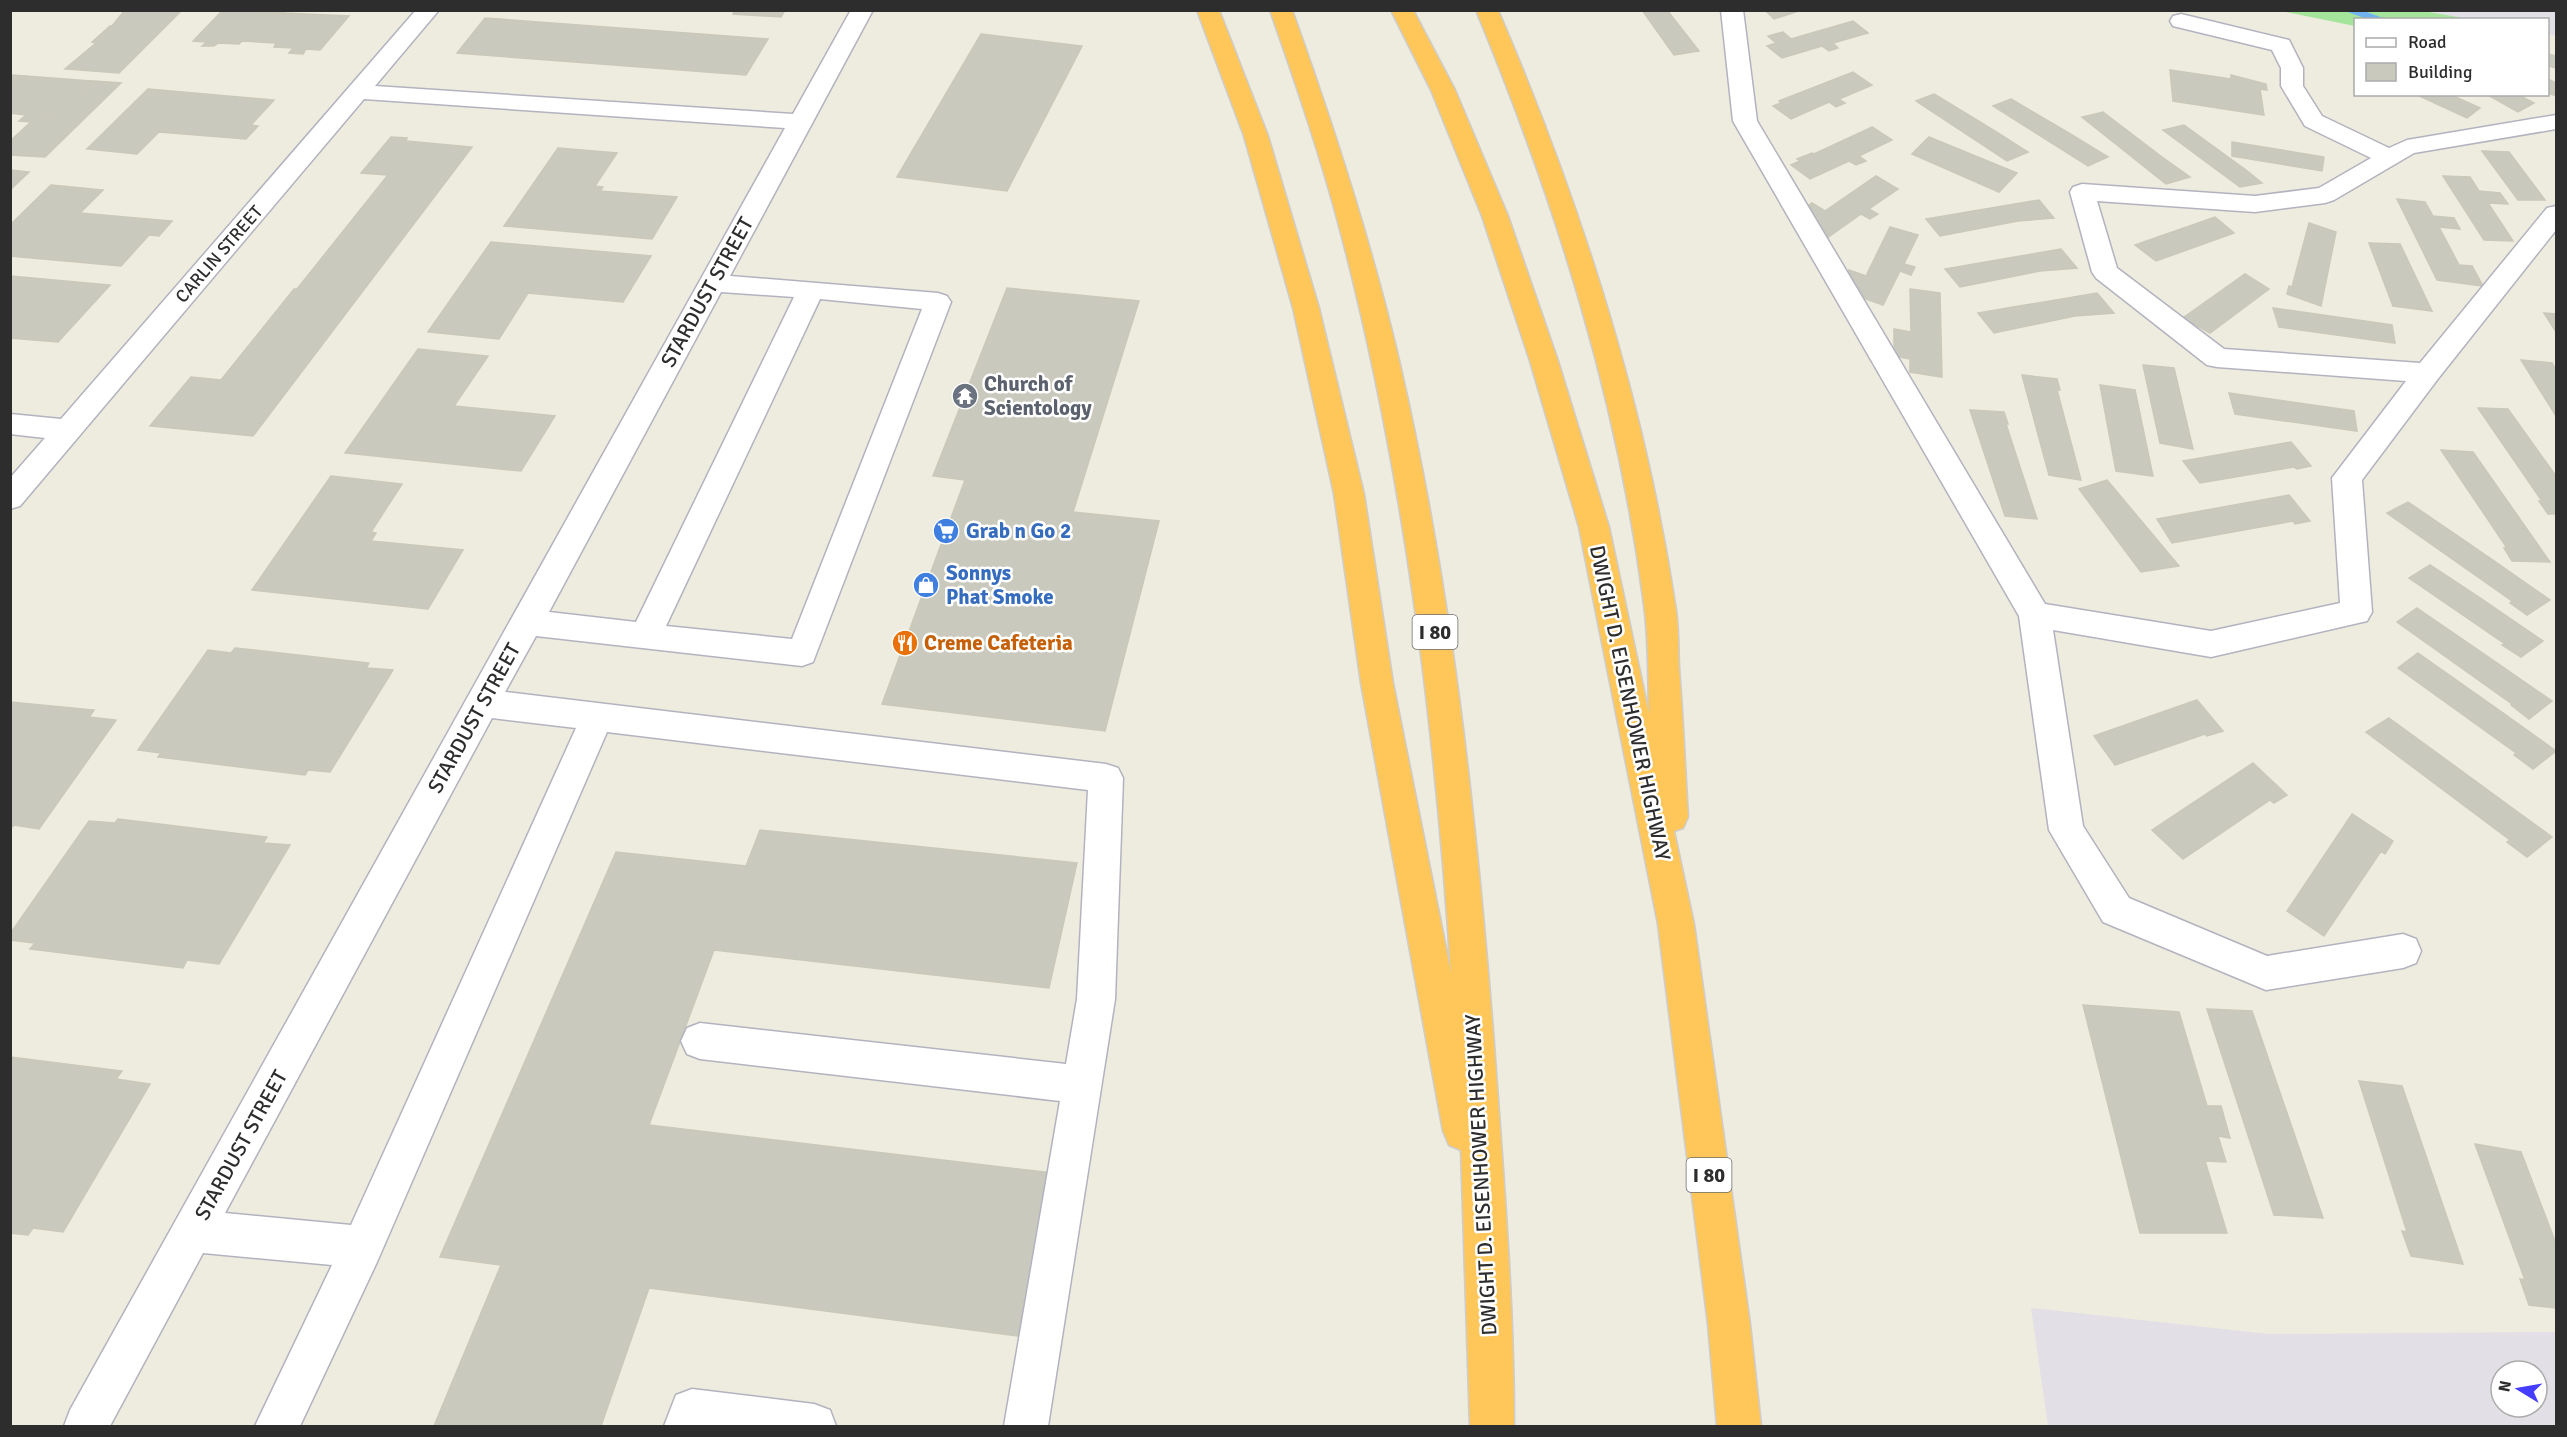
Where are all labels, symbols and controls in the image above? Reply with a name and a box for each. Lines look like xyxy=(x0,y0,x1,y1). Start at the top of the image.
legend xyxy=(2354,18,2549,96)
text: Road xyxy=(2408,31,2447,53)
text: Building xyxy=(2408,61,2472,83)
street label: CARLIN STREET xyxy=(171,201,267,307)
street label: STARDUST STREET xyxy=(655,212,759,372)
place label: Church of Scientology xyxy=(984,371,1092,421)
temple icon: Church of Scientology xyxy=(950,381,980,411)
supermarket icon: Grab n Go 2 xyxy=(931,516,961,546)
place label: Grab n Go 2 xyxy=(966,518,1071,544)
street label: DWIGHT D. EISENHOWER HIGHWAY xyxy=(1584,543,1676,864)
place label: Sonnys Phat Smoke xyxy=(946,560,1054,610)
shop icon: Sonnys Phat Smoke xyxy=(911,570,941,600)
road number: I 80 xyxy=(1412,615,1458,649)
restaurant icon: Creme Cafeteria xyxy=(890,628,920,658)
place label: Creme Cafeteria xyxy=(924,630,1073,656)
street label: STARDUST STREET xyxy=(422,638,526,798)
street label: DWIGHT D. EISENHOWER HIGHWAY xyxy=(1460,1013,1502,1336)
street label: STARDUST STREET xyxy=(189,1065,293,1225)
road number: I 80 xyxy=(1686,1158,1732,1192)
north arrow xyxy=(2489,1359,2549,1419)
text: N xyxy=(2494,1379,2516,1394)

